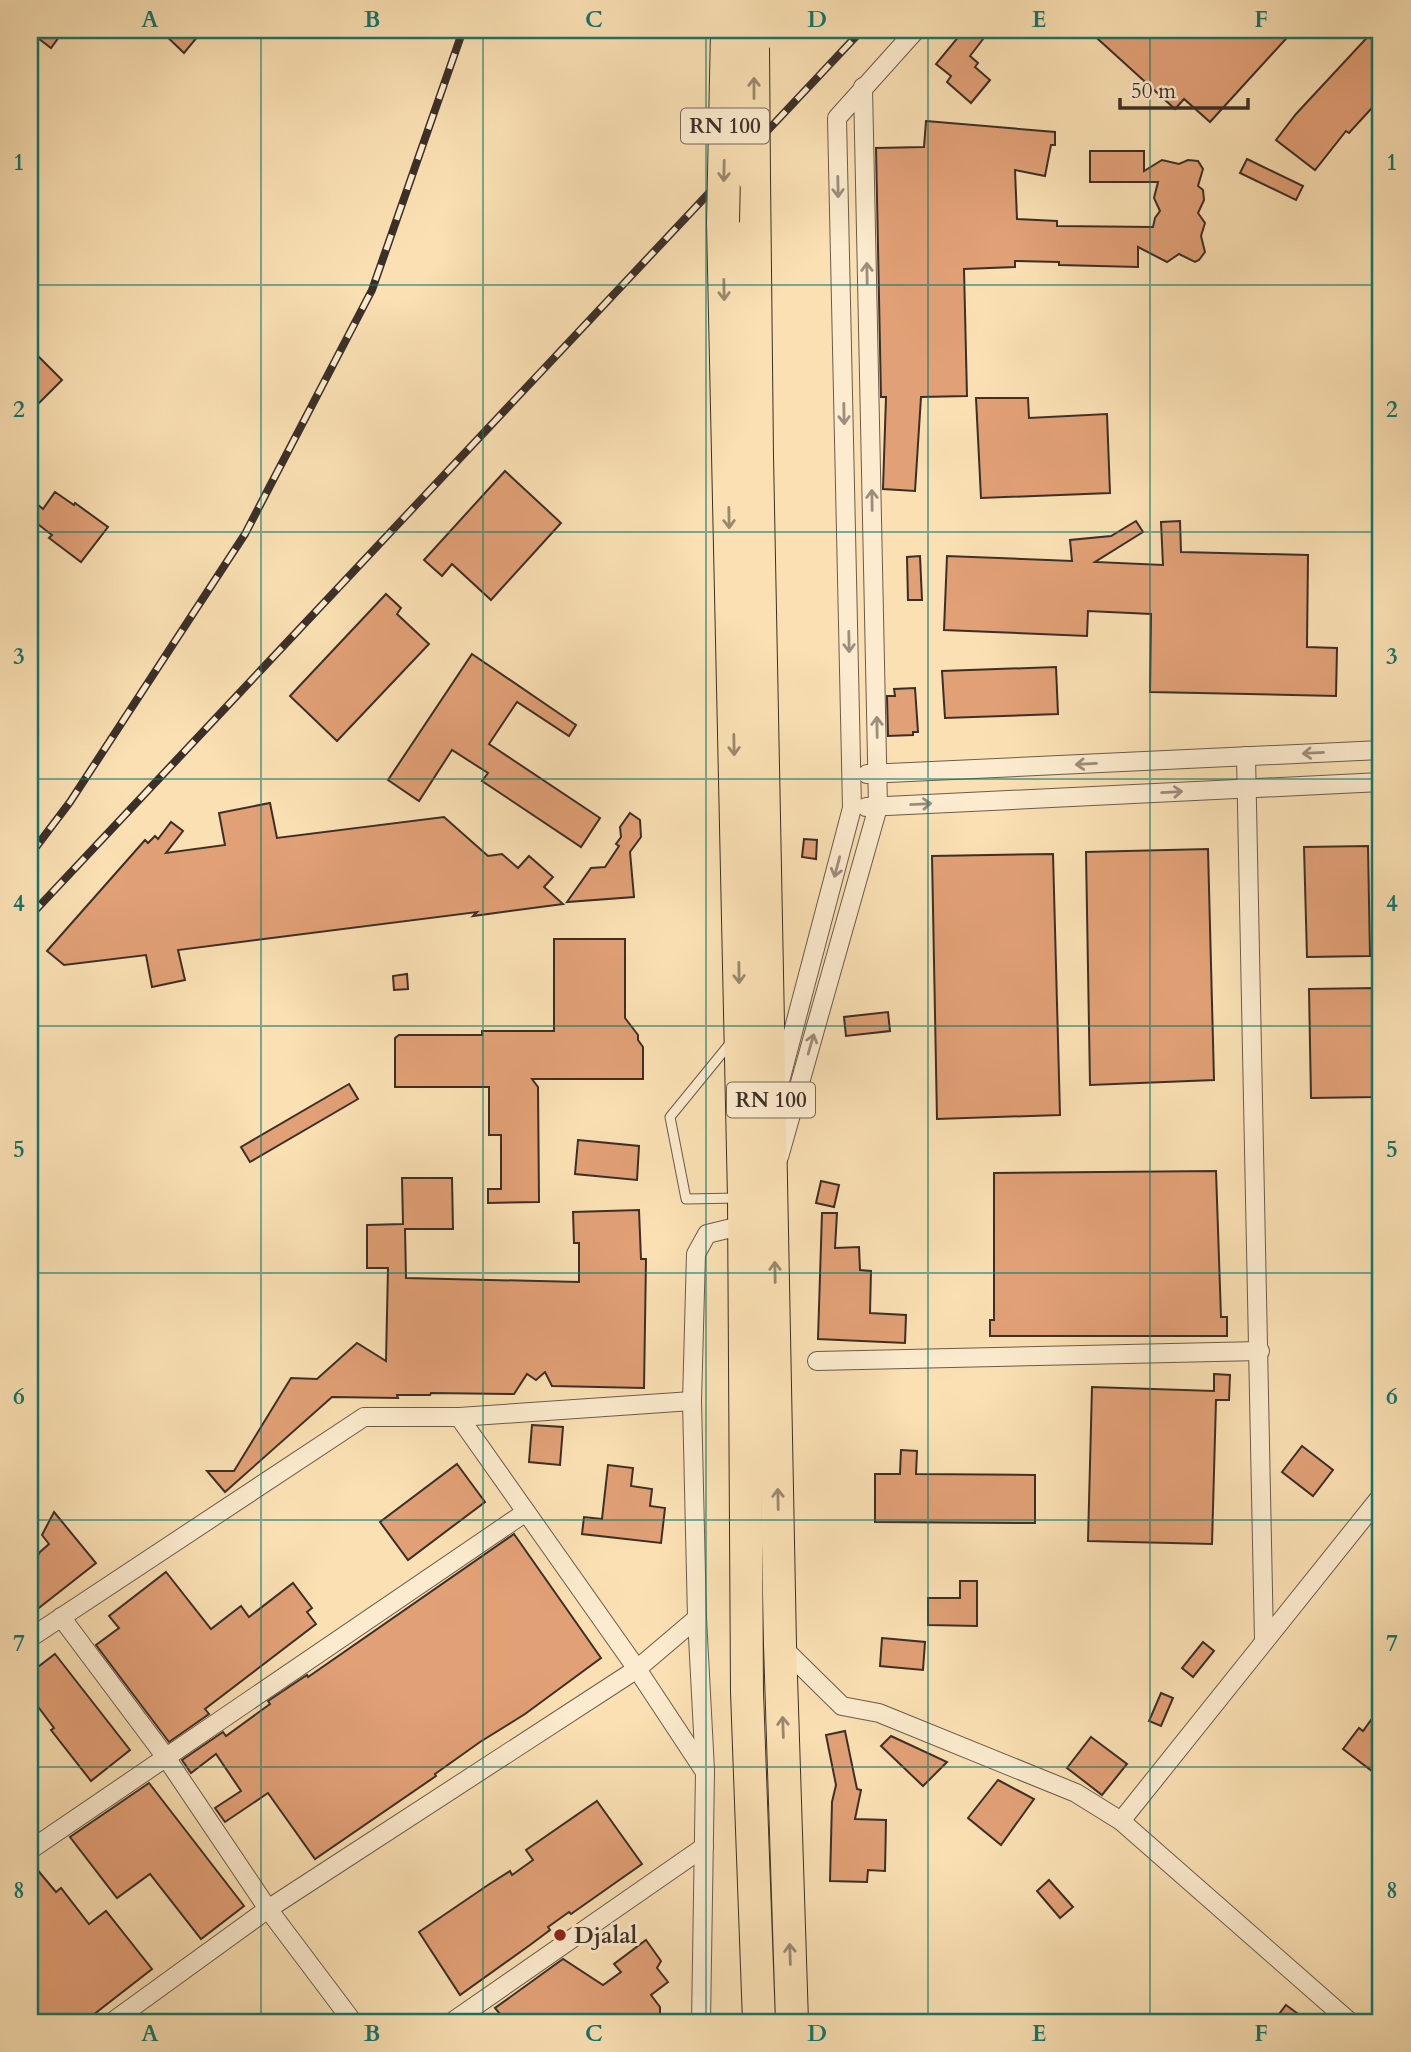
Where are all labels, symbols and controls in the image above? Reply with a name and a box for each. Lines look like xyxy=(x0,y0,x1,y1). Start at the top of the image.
text: A xyxy=(141,4,159,35)
text: B xyxy=(364,4,380,35)
text: C xyxy=(585,4,603,35)
text: D xyxy=(807,4,827,35)
text: E xyxy=(1032,4,1046,35)
text: F xyxy=(1254,4,1268,35)
scale bar xyxy=(1120,66,1248,110)
one-way arrow xyxy=(747,77,760,100)
text: 50 m xyxy=(1131,77,1176,106)
road number: RN 100 xyxy=(681,108,769,144)
text: 1 xyxy=(13,147,25,178)
text: 1 xyxy=(1386,147,1398,178)
one-way arrow xyxy=(717,160,731,183)
one-way arrow xyxy=(832,175,845,198)
one-way arrow xyxy=(860,261,874,284)
one-way arrow xyxy=(717,279,731,302)
text: 2 xyxy=(13,394,25,425)
text: 2 xyxy=(1386,394,1398,425)
one-way arrow xyxy=(837,402,850,425)
one-way arrow xyxy=(865,489,879,512)
one-way arrow xyxy=(722,506,736,529)
one-way arrow xyxy=(842,630,856,653)
text: 3 xyxy=(13,641,25,672)
text: 3 xyxy=(1386,641,1398,672)
one-way arrow xyxy=(870,716,884,739)
one-way arrow xyxy=(727,733,741,756)
one-way arrow xyxy=(1302,747,1325,760)
one-way arrow xyxy=(1075,757,1098,770)
one-way arrow xyxy=(1161,785,1183,798)
one-way arrow xyxy=(909,798,932,811)
one-way arrow xyxy=(830,855,843,878)
text: 4 xyxy=(13,888,25,919)
text: 4 xyxy=(1386,888,1398,919)
one-way arrow xyxy=(732,961,745,984)
one-way arrow xyxy=(805,1033,818,1055)
road number: RN 100 xyxy=(727,1082,815,1118)
text: 5 xyxy=(13,1134,25,1165)
text: 5 xyxy=(1386,1134,1398,1165)
one-way arrow xyxy=(768,1260,781,1283)
text: 6 xyxy=(13,1381,25,1412)
text: 6 xyxy=(1386,1381,1398,1412)
one-way arrow xyxy=(771,1488,785,1511)
text: 7 xyxy=(13,1628,25,1659)
text: 7 xyxy=(1386,1628,1398,1659)
one-way arrow xyxy=(776,1715,789,1738)
text: 8 xyxy=(13,1875,25,1906)
text: 8 xyxy=(1386,1875,1398,1906)
place label: Djalal xyxy=(574,1920,638,1951)
marker: Djalal xyxy=(552,1927,568,1943)
one-way arrow xyxy=(783,1943,796,1966)
text: A xyxy=(141,2018,159,2049)
text: B xyxy=(364,2018,380,2049)
text: C xyxy=(585,2018,603,2049)
text: D xyxy=(807,2018,827,2049)
text: E xyxy=(1032,2018,1046,2049)
text: F xyxy=(1254,2018,1268,2049)

